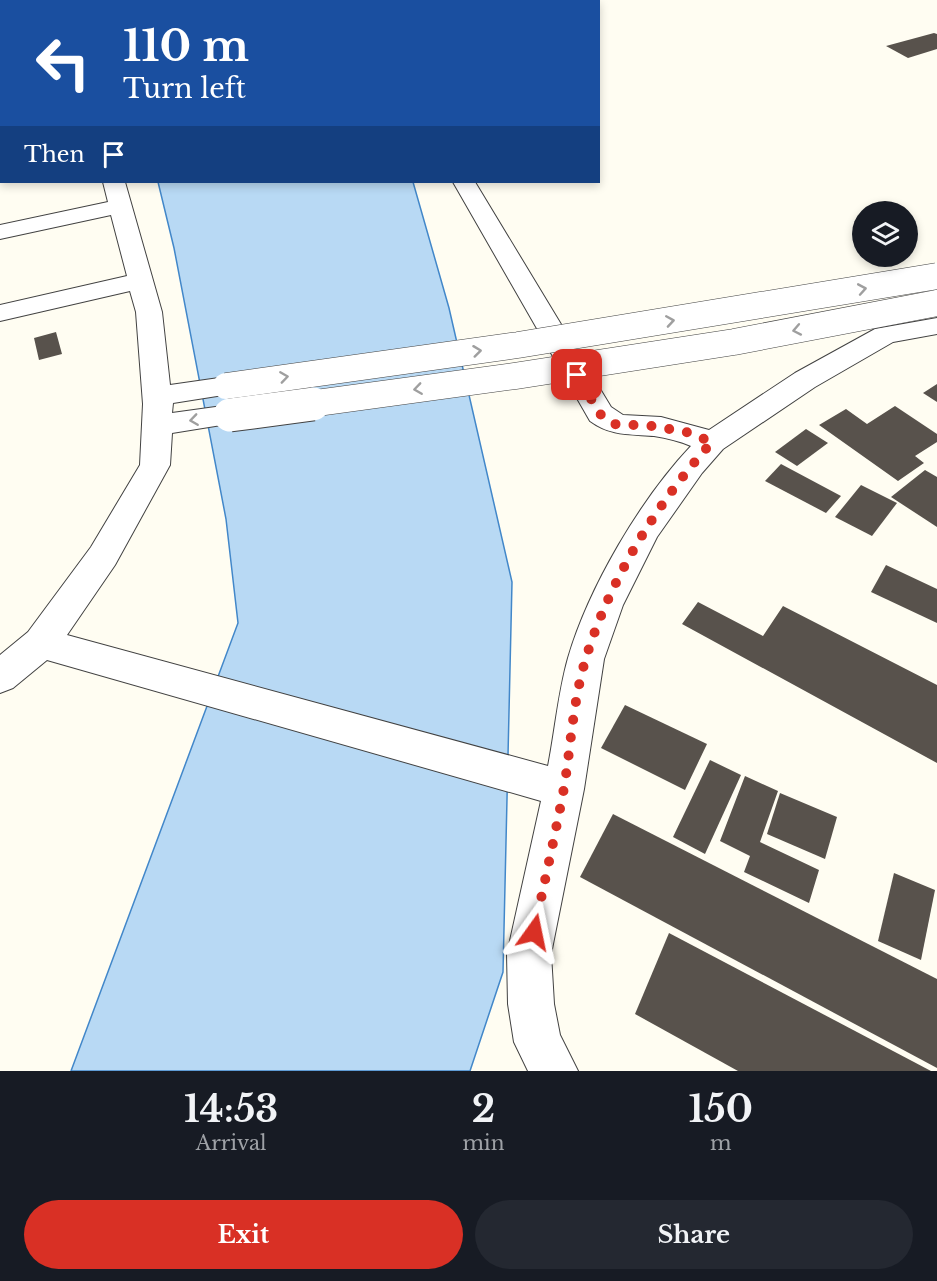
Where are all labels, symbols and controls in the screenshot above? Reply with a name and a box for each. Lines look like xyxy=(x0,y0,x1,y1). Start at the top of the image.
text: 110 m xyxy=(123,20,249,72)
icon: left xyxy=(24,24,102,102)
text: Turn left xyxy=(123,72,246,105)
icon: arrive xyxy=(97,138,130,171)
text: Then xyxy=(24,141,85,168)
map controls xyxy=(852,201,918,267)
button: layers xyxy=(852,201,918,267)
one-way arrow xyxy=(857,283,867,296)
one-way arrow xyxy=(665,316,674,328)
one-way arrow xyxy=(792,323,802,336)
one-way arrow xyxy=(472,345,482,357)
pin xyxy=(551,349,602,400)
icon: arrive xyxy=(560,358,593,391)
one-way arrow xyxy=(279,372,288,384)
one-way arrow xyxy=(413,382,422,395)
one-way arrow xyxy=(189,413,198,425)
position arrow xyxy=(502,900,566,964)
text: 14:53 xyxy=(184,1087,278,1132)
text: 2 xyxy=(472,1087,495,1132)
text: 150 xyxy=(689,1087,753,1132)
text: Arrival xyxy=(196,1131,267,1155)
text: min xyxy=(462,1131,504,1155)
text: m xyxy=(710,1131,731,1155)
button: Exit xyxy=(24,1200,463,1269)
button: Share xyxy=(475,1200,913,1269)

